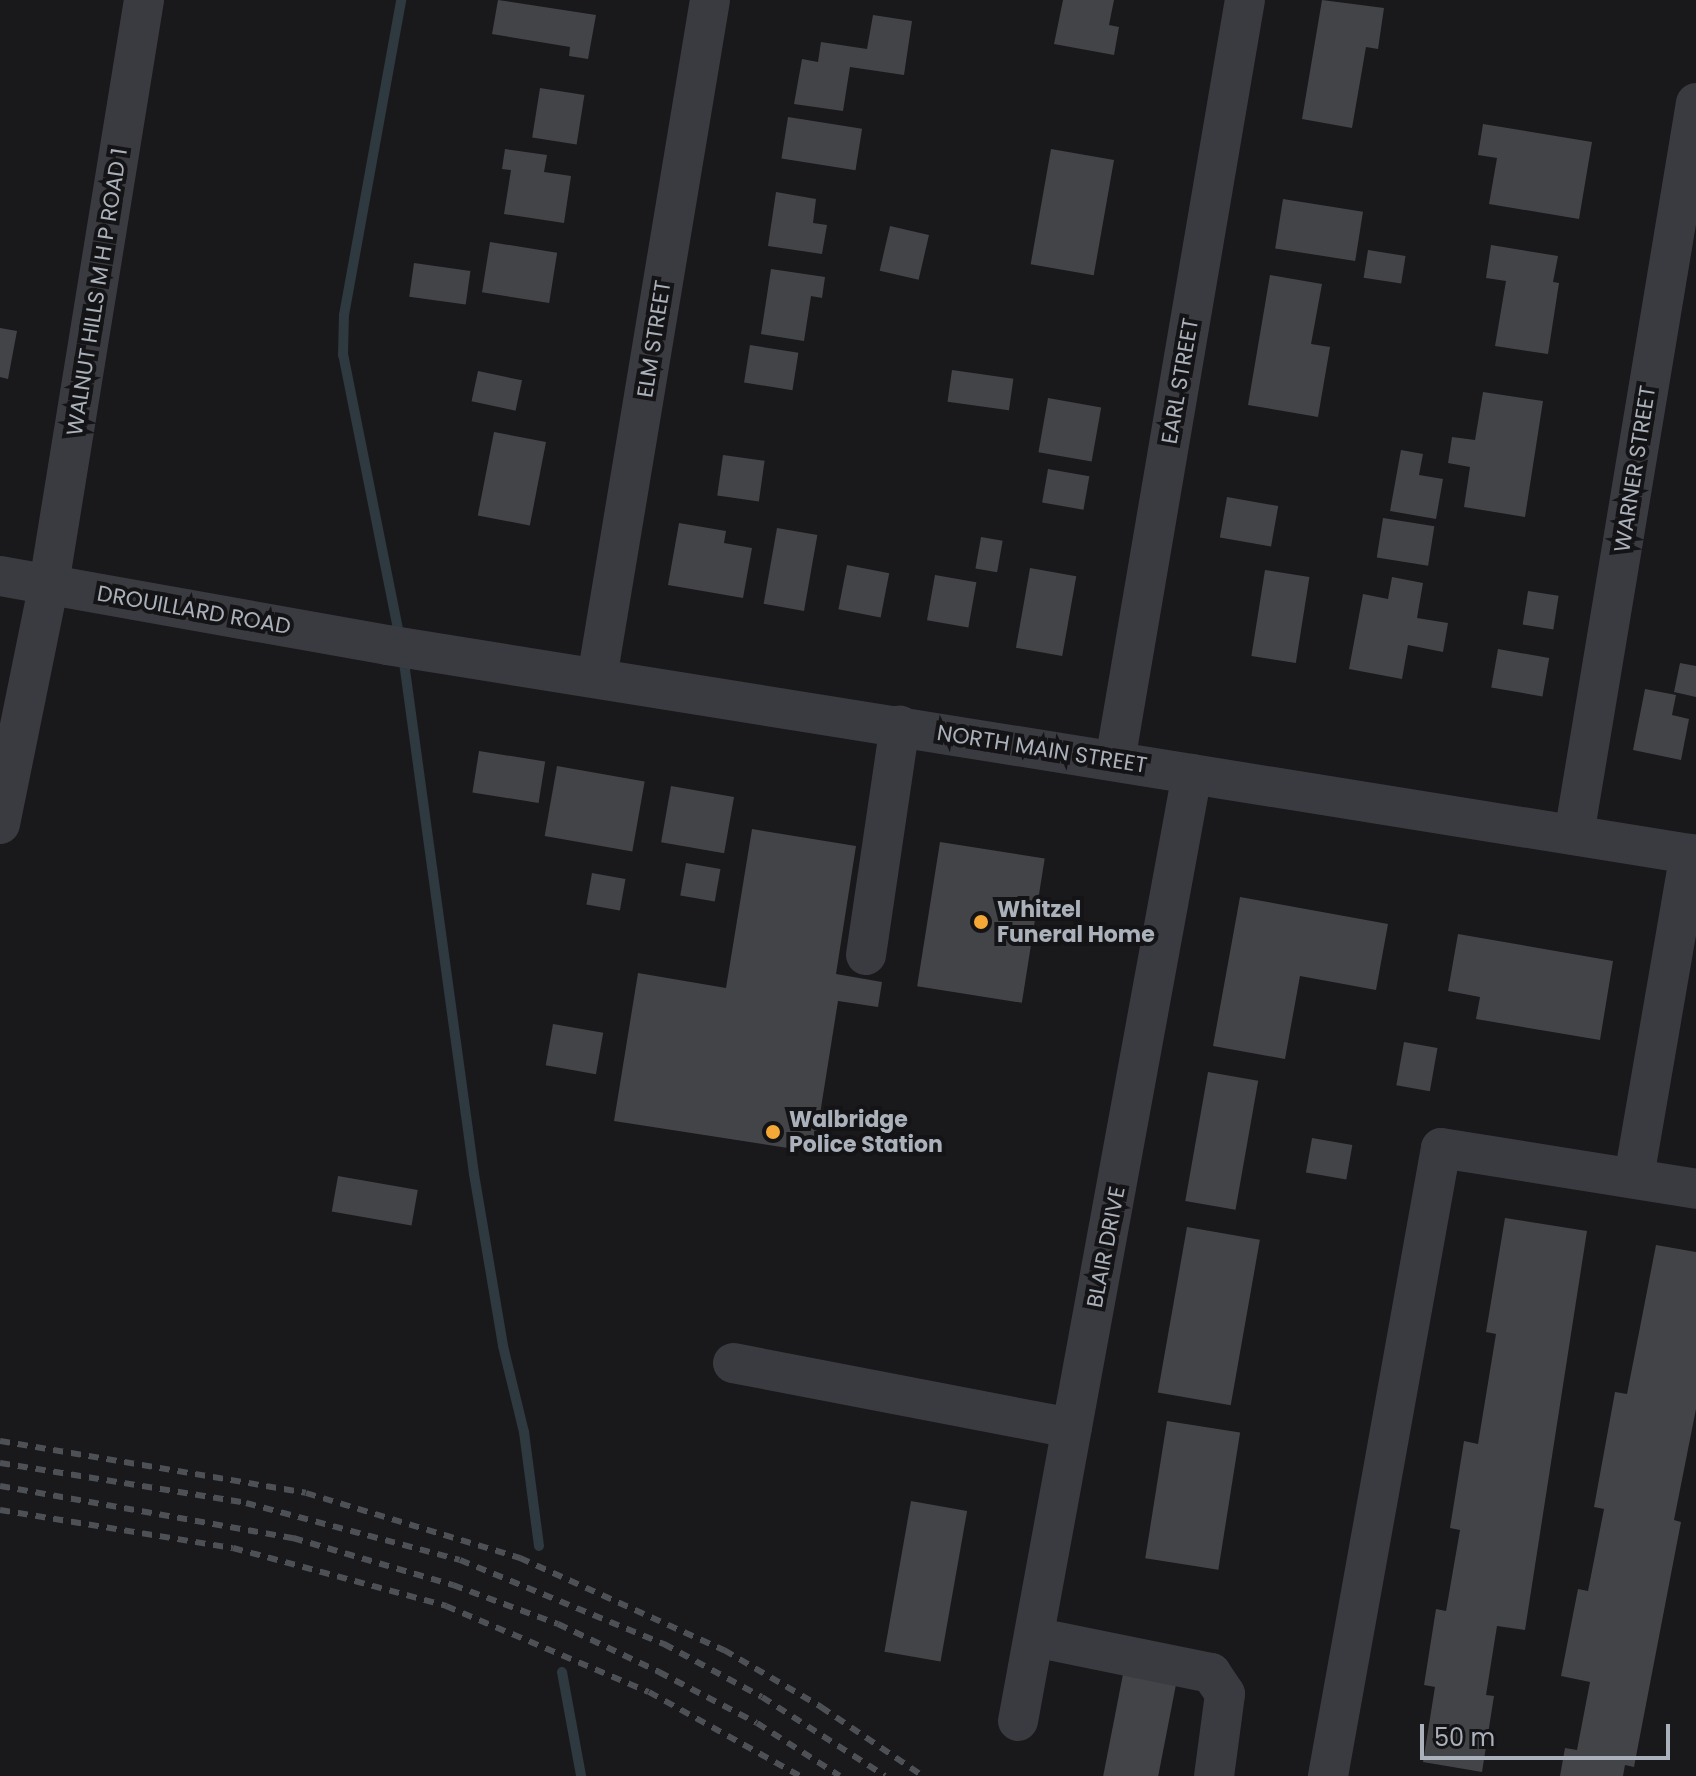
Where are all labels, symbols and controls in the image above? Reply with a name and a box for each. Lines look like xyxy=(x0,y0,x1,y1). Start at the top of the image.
street label: WALNUT HILLS M H P ROAD 1 xyxy=(61,146,133,438)
street label: ELM STREET xyxy=(632,279,676,399)
street label: EARL STREET xyxy=(1156,316,1204,446)
street label: WARNER STREET xyxy=(1609,384,1661,554)
street label: DROUILLARD ROAD xyxy=(95,580,293,640)
street label: NORTH MAIN STREET xyxy=(935,719,1149,779)
place label: Whitzel Funeral Home xyxy=(997,896,1155,948)
marker: Whitzel Funeral Home xyxy=(972,913,990,931)
place label: Walbridge Police Station xyxy=(789,1106,943,1158)
marker: Walbridge Police Station xyxy=(764,1123,782,1141)
street label: BLAIR DRIVE xyxy=(1081,1184,1131,1310)
scale bar xyxy=(1424,1708,1674,1758)
text: 50 m xyxy=(1434,1721,1495,1754)

